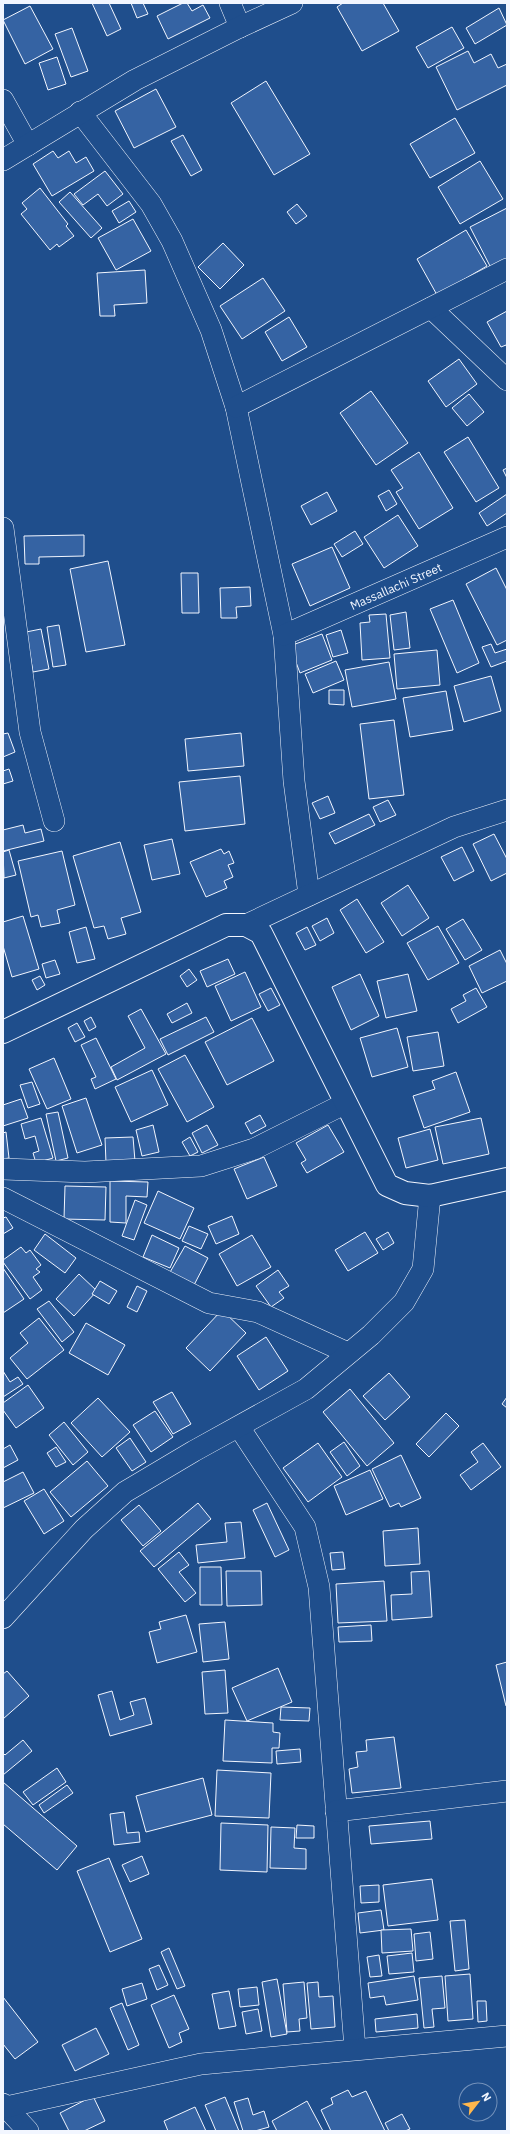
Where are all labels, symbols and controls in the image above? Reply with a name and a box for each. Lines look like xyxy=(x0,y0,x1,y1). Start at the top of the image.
street label: Massallachi Street xyxy=(347,559,444,613)
north arrow xyxy=(458,2082,498,2122)
text: N xyxy=(479,2090,495,2104)

